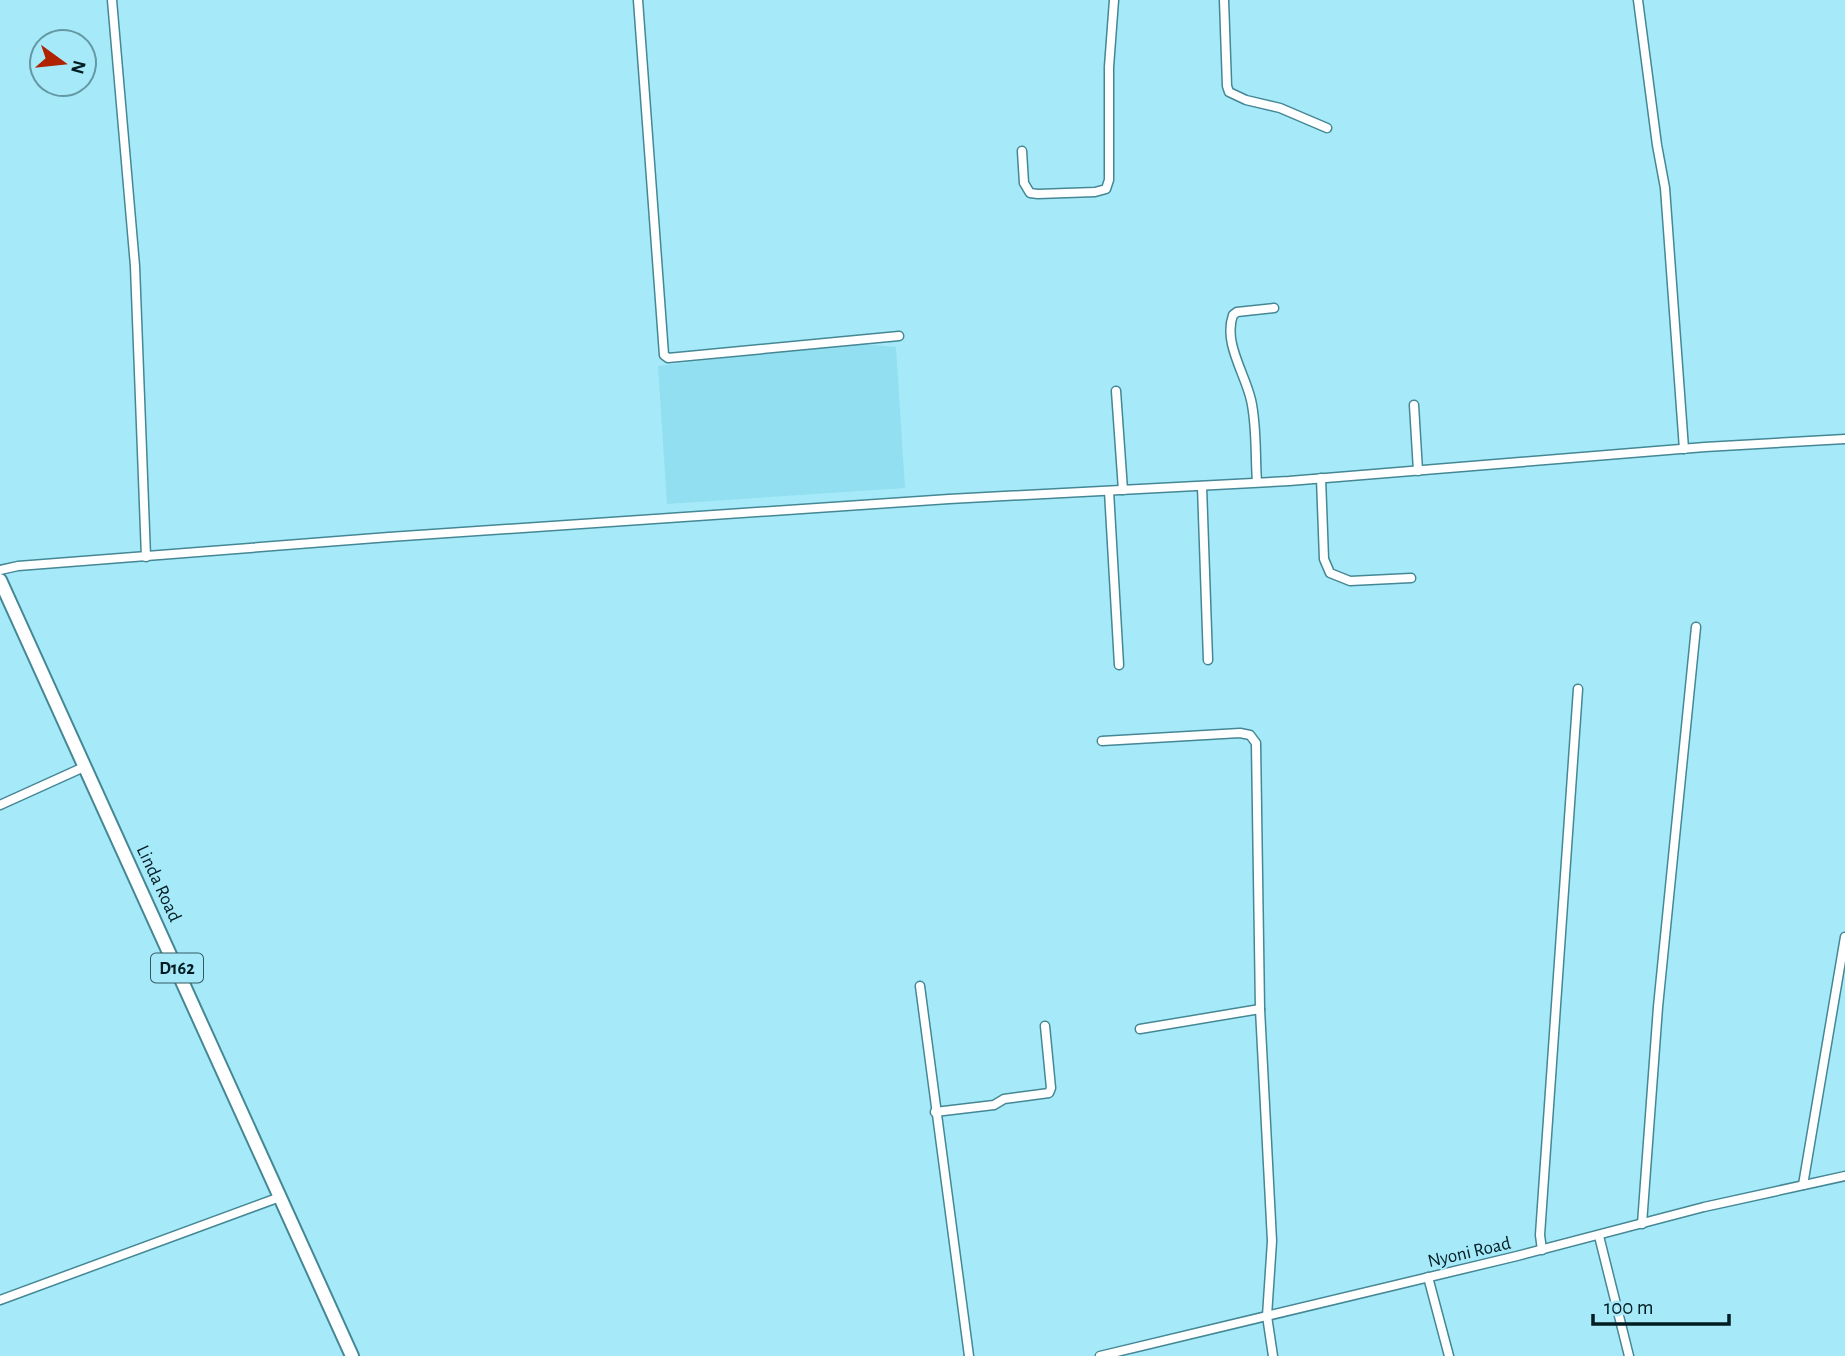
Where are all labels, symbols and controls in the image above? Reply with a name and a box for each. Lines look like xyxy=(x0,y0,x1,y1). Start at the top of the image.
north arrow xyxy=(28,28,98,98)
text: N xyxy=(67,58,89,76)
street label: Linda Road xyxy=(133,843,185,925)
road number: D162 xyxy=(151,953,203,982)
street label: Nyoni Road xyxy=(1426,1234,1513,1271)
scale bar xyxy=(1593,1282,1730,1326)
text: 100 m xyxy=(1604,1297,1654,1318)

